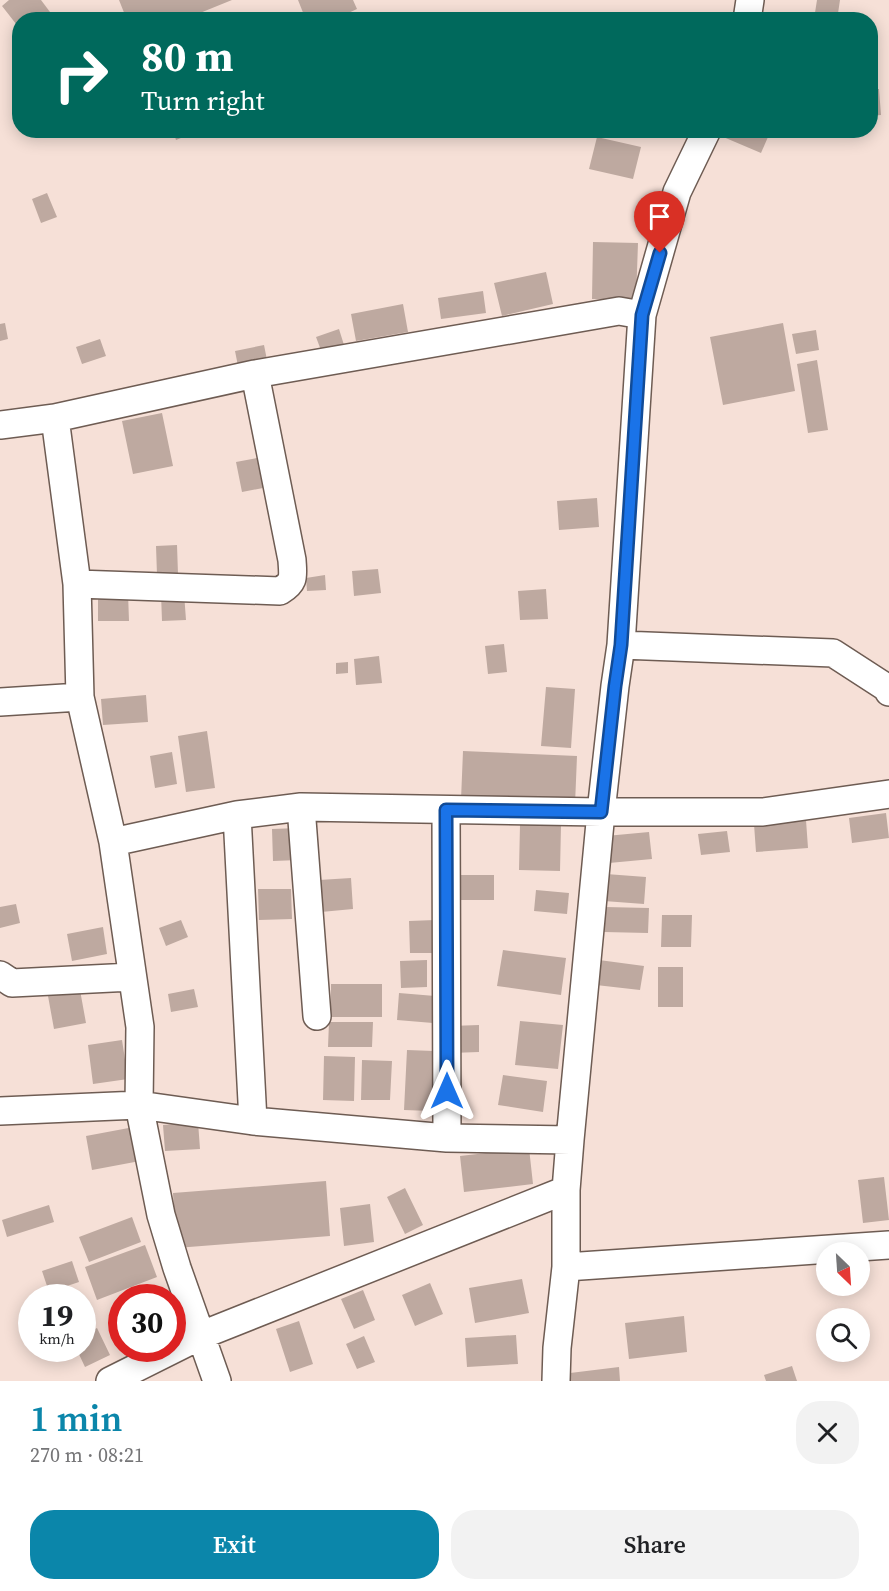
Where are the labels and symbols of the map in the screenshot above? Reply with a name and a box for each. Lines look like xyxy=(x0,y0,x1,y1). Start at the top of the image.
pin xyxy=(634,191,685,253)
position arrow xyxy=(415,1059,479,1123)
north arrow xyxy=(816,1242,870,1296)
speed limit sign: 30 xyxy=(108,1284,186,1362)

